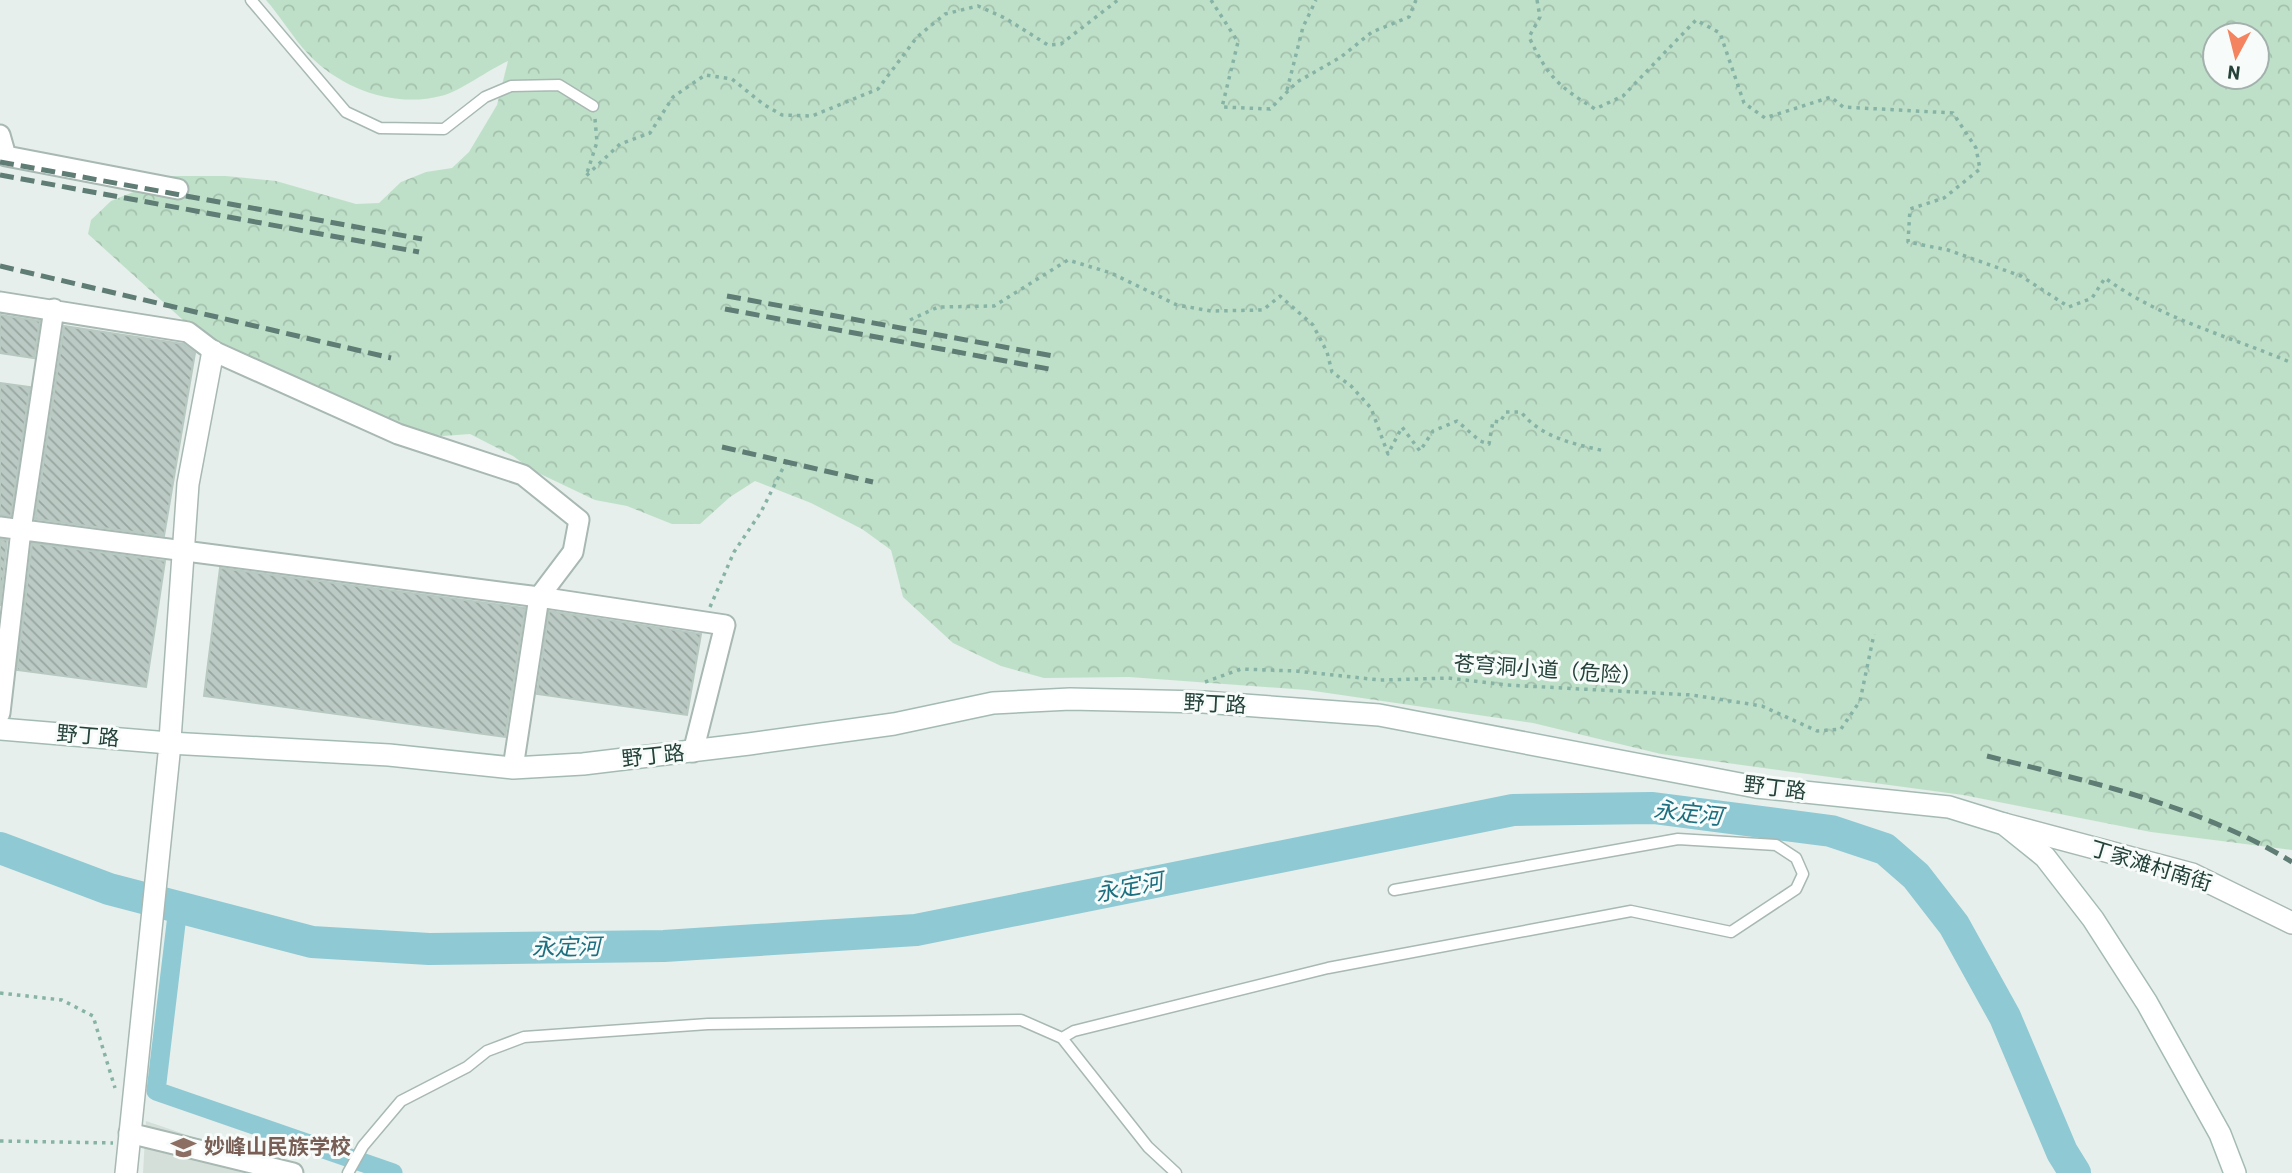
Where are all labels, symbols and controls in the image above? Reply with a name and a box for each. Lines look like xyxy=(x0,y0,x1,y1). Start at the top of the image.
north arrow xyxy=(2201,21,2271,91)
text: N xyxy=(2226,61,2242,86)
street label: 苍穹洞小道（危险） xyxy=(1453,649,1643,688)
street label: 野丁路 xyxy=(1183,688,1247,717)
street label: 野丁路 xyxy=(56,719,121,750)
street label: 野丁路 xyxy=(620,739,685,770)
street label: 野丁路 xyxy=(1742,770,1808,803)
water label: 永定河 xyxy=(1652,794,1728,830)
street label: 丁家滩村南街 xyxy=(2088,834,2215,895)
water label: 永定河 xyxy=(1092,865,1169,906)
water label: 永定河 xyxy=(531,931,605,961)
school or university icon: 妙峰山民族学校 xyxy=(170,1133,198,1161)
place label: 妙峰山民族学校 xyxy=(204,1133,351,1158)

